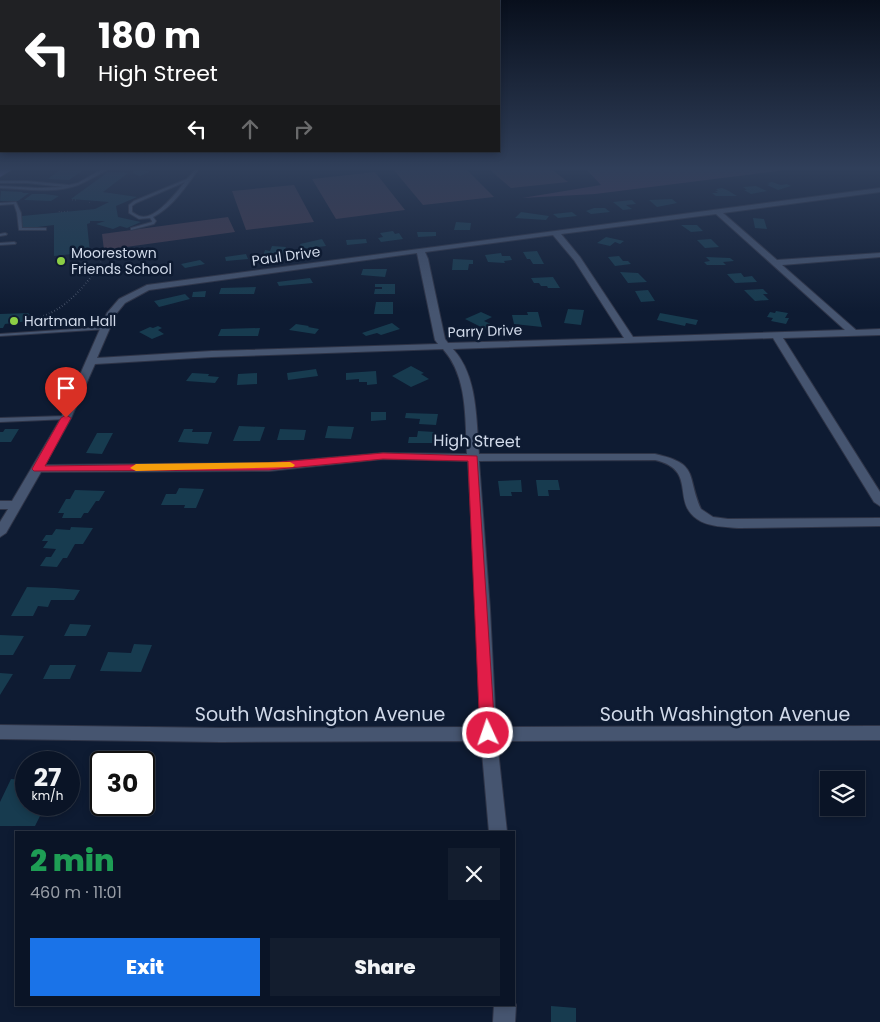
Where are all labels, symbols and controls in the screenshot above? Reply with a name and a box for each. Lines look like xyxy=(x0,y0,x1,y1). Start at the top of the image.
text: 180 m xyxy=(98,11,201,60)
icon: left xyxy=(15,20,80,85)
text: High Street xyxy=(98,58,218,89)
icon: left xyxy=(183,115,211,143)
icon: ahead xyxy=(236,115,264,143)
icon: right xyxy=(289,115,317,143)
street label: Paul Drive xyxy=(251,241,322,271)
place label: Moorestown Friends School xyxy=(71,243,172,279)
marker: Moorestown Friends School xyxy=(55,255,67,267)
place label: Hartman Hall xyxy=(24,311,116,331)
marker: Hartman Hall xyxy=(8,315,20,327)
street label: Parry Drive xyxy=(447,320,523,342)
pin xyxy=(45,367,87,418)
icon: arrive xyxy=(52,374,80,402)
street label: High Street xyxy=(433,429,521,453)
street label: South Washington Avenue xyxy=(195,701,445,728)
street label: South Washington Avenue xyxy=(600,701,850,728)
position arrow xyxy=(461,706,513,758)
speed limit sign: 30 xyxy=(90,751,155,816)
text: 27 xyxy=(34,760,61,795)
map controls xyxy=(820,771,865,816)
button: layers xyxy=(820,771,865,816)
text: km/h xyxy=(32,787,63,804)
text: 2 min xyxy=(30,839,115,882)
button: close xyxy=(448,848,500,900)
text: 460 m · 11:01 xyxy=(30,881,122,904)
button: Exit xyxy=(30,938,260,996)
button: Share xyxy=(270,938,500,996)

